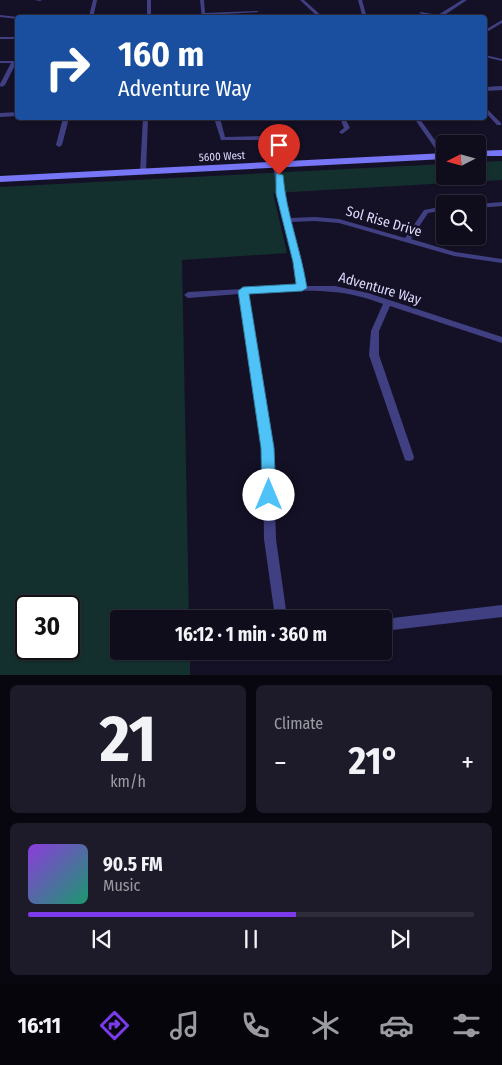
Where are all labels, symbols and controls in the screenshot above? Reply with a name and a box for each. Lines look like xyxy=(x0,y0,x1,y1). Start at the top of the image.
text: 160 m xyxy=(118,33,204,75)
icon: right xyxy=(35,35,100,100)
text: Adventure Way xyxy=(118,75,251,102)
pin xyxy=(258,124,300,175)
icon: arrive xyxy=(265,131,293,159)
north arrow xyxy=(436,135,486,185)
map controls xyxy=(436,135,486,245)
street label: 5600 West xyxy=(199,149,246,164)
button: search xyxy=(436,195,486,245)
street label: Sol Rise Drive xyxy=(344,203,424,240)
street label: Adventure Way xyxy=(337,269,424,309)
position arrow xyxy=(242,468,294,520)
speed limit sign: 30 xyxy=(15,595,80,660)
text: 16:12 · 1 min · 360 m xyxy=(175,623,327,646)
text: 21 xyxy=(100,700,156,778)
text: Climate xyxy=(274,714,323,733)
text: 21° xyxy=(349,738,399,784)
text: − xyxy=(274,746,287,779)
text: + xyxy=(461,746,474,779)
text: km/h xyxy=(110,772,146,791)
text: 90.5 FM xyxy=(103,853,163,876)
text: Music xyxy=(103,876,140,895)
icon: previous xyxy=(88,925,116,953)
icon: pause xyxy=(237,925,265,953)
icon: next xyxy=(386,925,414,953)
icon: directions xyxy=(97,1008,132,1043)
icon: music xyxy=(167,1008,202,1043)
icon: phone xyxy=(238,1008,273,1043)
icon: climate xyxy=(308,1008,343,1043)
icon: car xyxy=(379,1008,414,1043)
icon: filters xyxy=(449,1008,484,1043)
text: 16:11 xyxy=(18,1012,61,1039)

